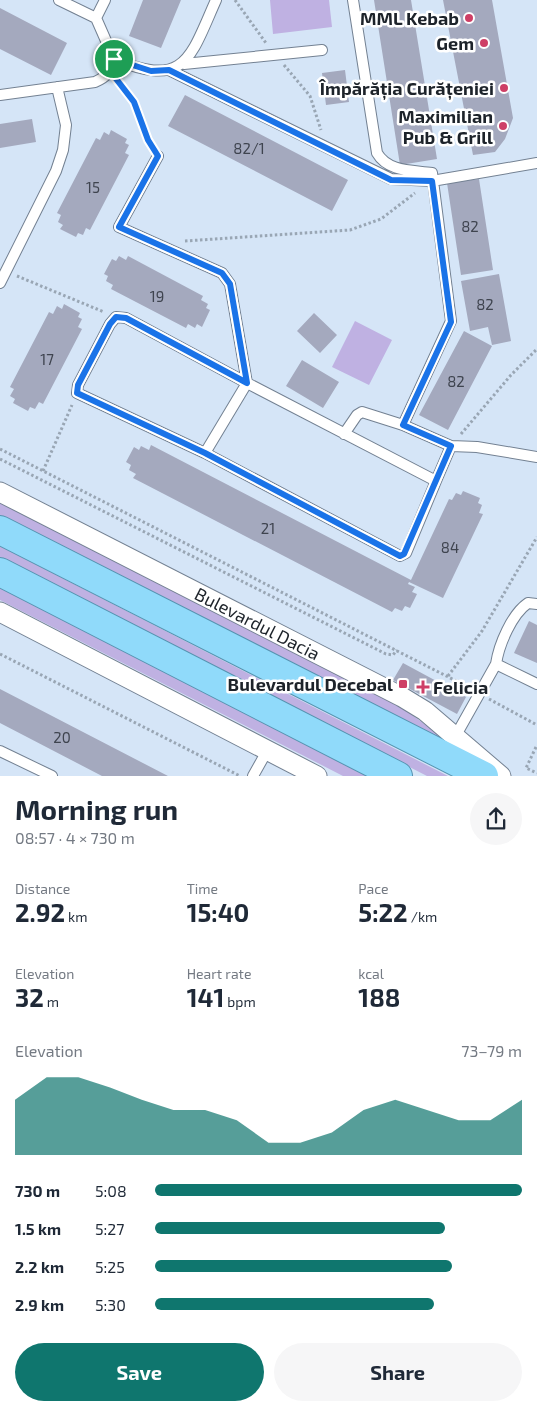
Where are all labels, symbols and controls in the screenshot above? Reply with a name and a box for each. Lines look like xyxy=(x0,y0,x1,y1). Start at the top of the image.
place label: MML Kebab xyxy=(360,7,459,29)
marker: MML Kebab xyxy=(463,12,475,24)
place label: Gem xyxy=(436,32,474,54)
marker: Gem xyxy=(478,37,490,49)
pin xyxy=(93,38,135,80)
icon: arrive xyxy=(100,45,128,73)
place label: Împărăția Curățeniei xyxy=(319,77,494,101)
marker: Împărăția Curățeniei xyxy=(498,82,510,94)
place label: Maximilian Pub & Grill xyxy=(398,105,493,148)
marker: Maximilian Pub & Grill xyxy=(497,120,509,132)
house number: 82/1 xyxy=(233,139,265,157)
house number: 15 xyxy=(86,178,100,196)
house number: 82 xyxy=(461,217,479,235)
house number: 19 xyxy=(150,287,164,305)
house number: 82 xyxy=(476,295,494,313)
house number: 17 xyxy=(40,350,54,368)
house number: 82 xyxy=(447,372,465,390)
house number: 21 xyxy=(261,519,275,537)
house number: 84 xyxy=(441,538,459,556)
street label: Bulevardul Dacia xyxy=(191,582,324,664)
place label: Bulevardul Decebal xyxy=(228,673,393,695)
place label: Felicia xyxy=(433,676,488,698)
marker: Bulevardul Decebal xyxy=(397,678,409,690)
marker: Felicia xyxy=(417,681,429,693)
house number: 20 xyxy=(53,728,71,746)
text: Morning run xyxy=(15,792,178,826)
button: share xyxy=(470,793,522,845)
text: 08:57 · 4 × 730 m xyxy=(15,828,135,847)
text: Distance xyxy=(15,880,70,897)
text: Time xyxy=(187,880,218,897)
text: Pace xyxy=(358,880,388,897)
text: 2.92 xyxy=(15,897,65,927)
text: 15:40 xyxy=(187,897,249,927)
text: 5:22 xyxy=(358,897,408,927)
text: km xyxy=(65,908,87,925)
text: /km xyxy=(408,908,437,925)
text: Elevation xyxy=(15,965,74,982)
text: Heart rate xyxy=(187,965,251,982)
text: kcal xyxy=(358,965,384,982)
text: 32 xyxy=(15,982,44,1012)
text: 141 xyxy=(187,982,224,1012)
text: 188 xyxy=(358,982,400,1012)
text: m xyxy=(44,993,59,1010)
text: bpm xyxy=(224,993,256,1010)
text: Elevation xyxy=(15,1041,83,1060)
text: 73–79 m xyxy=(461,1041,522,1060)
text: 730 m xyxy=(15,1181,60,1200)
text: 5:08 xyxy=(95,1181,127,1200)
text: 1.5 km xyxy=(15,1219,61,1238)
text: 5:27 xyxy=(95,1219,125,1238)
text: 2.2 km xyxy=(15,1257,64,1276)
text: 5:25 xyxy=(95,1257,125,1276)
text: 2.9 km xyxy=(15,1295,64,1314)
text: 5:30 xyxy=(95,1295,126,1314)
button: Save xyxy=(15,1343,264,1401)
button: Share xyxy=(274,1343,522,1401)

